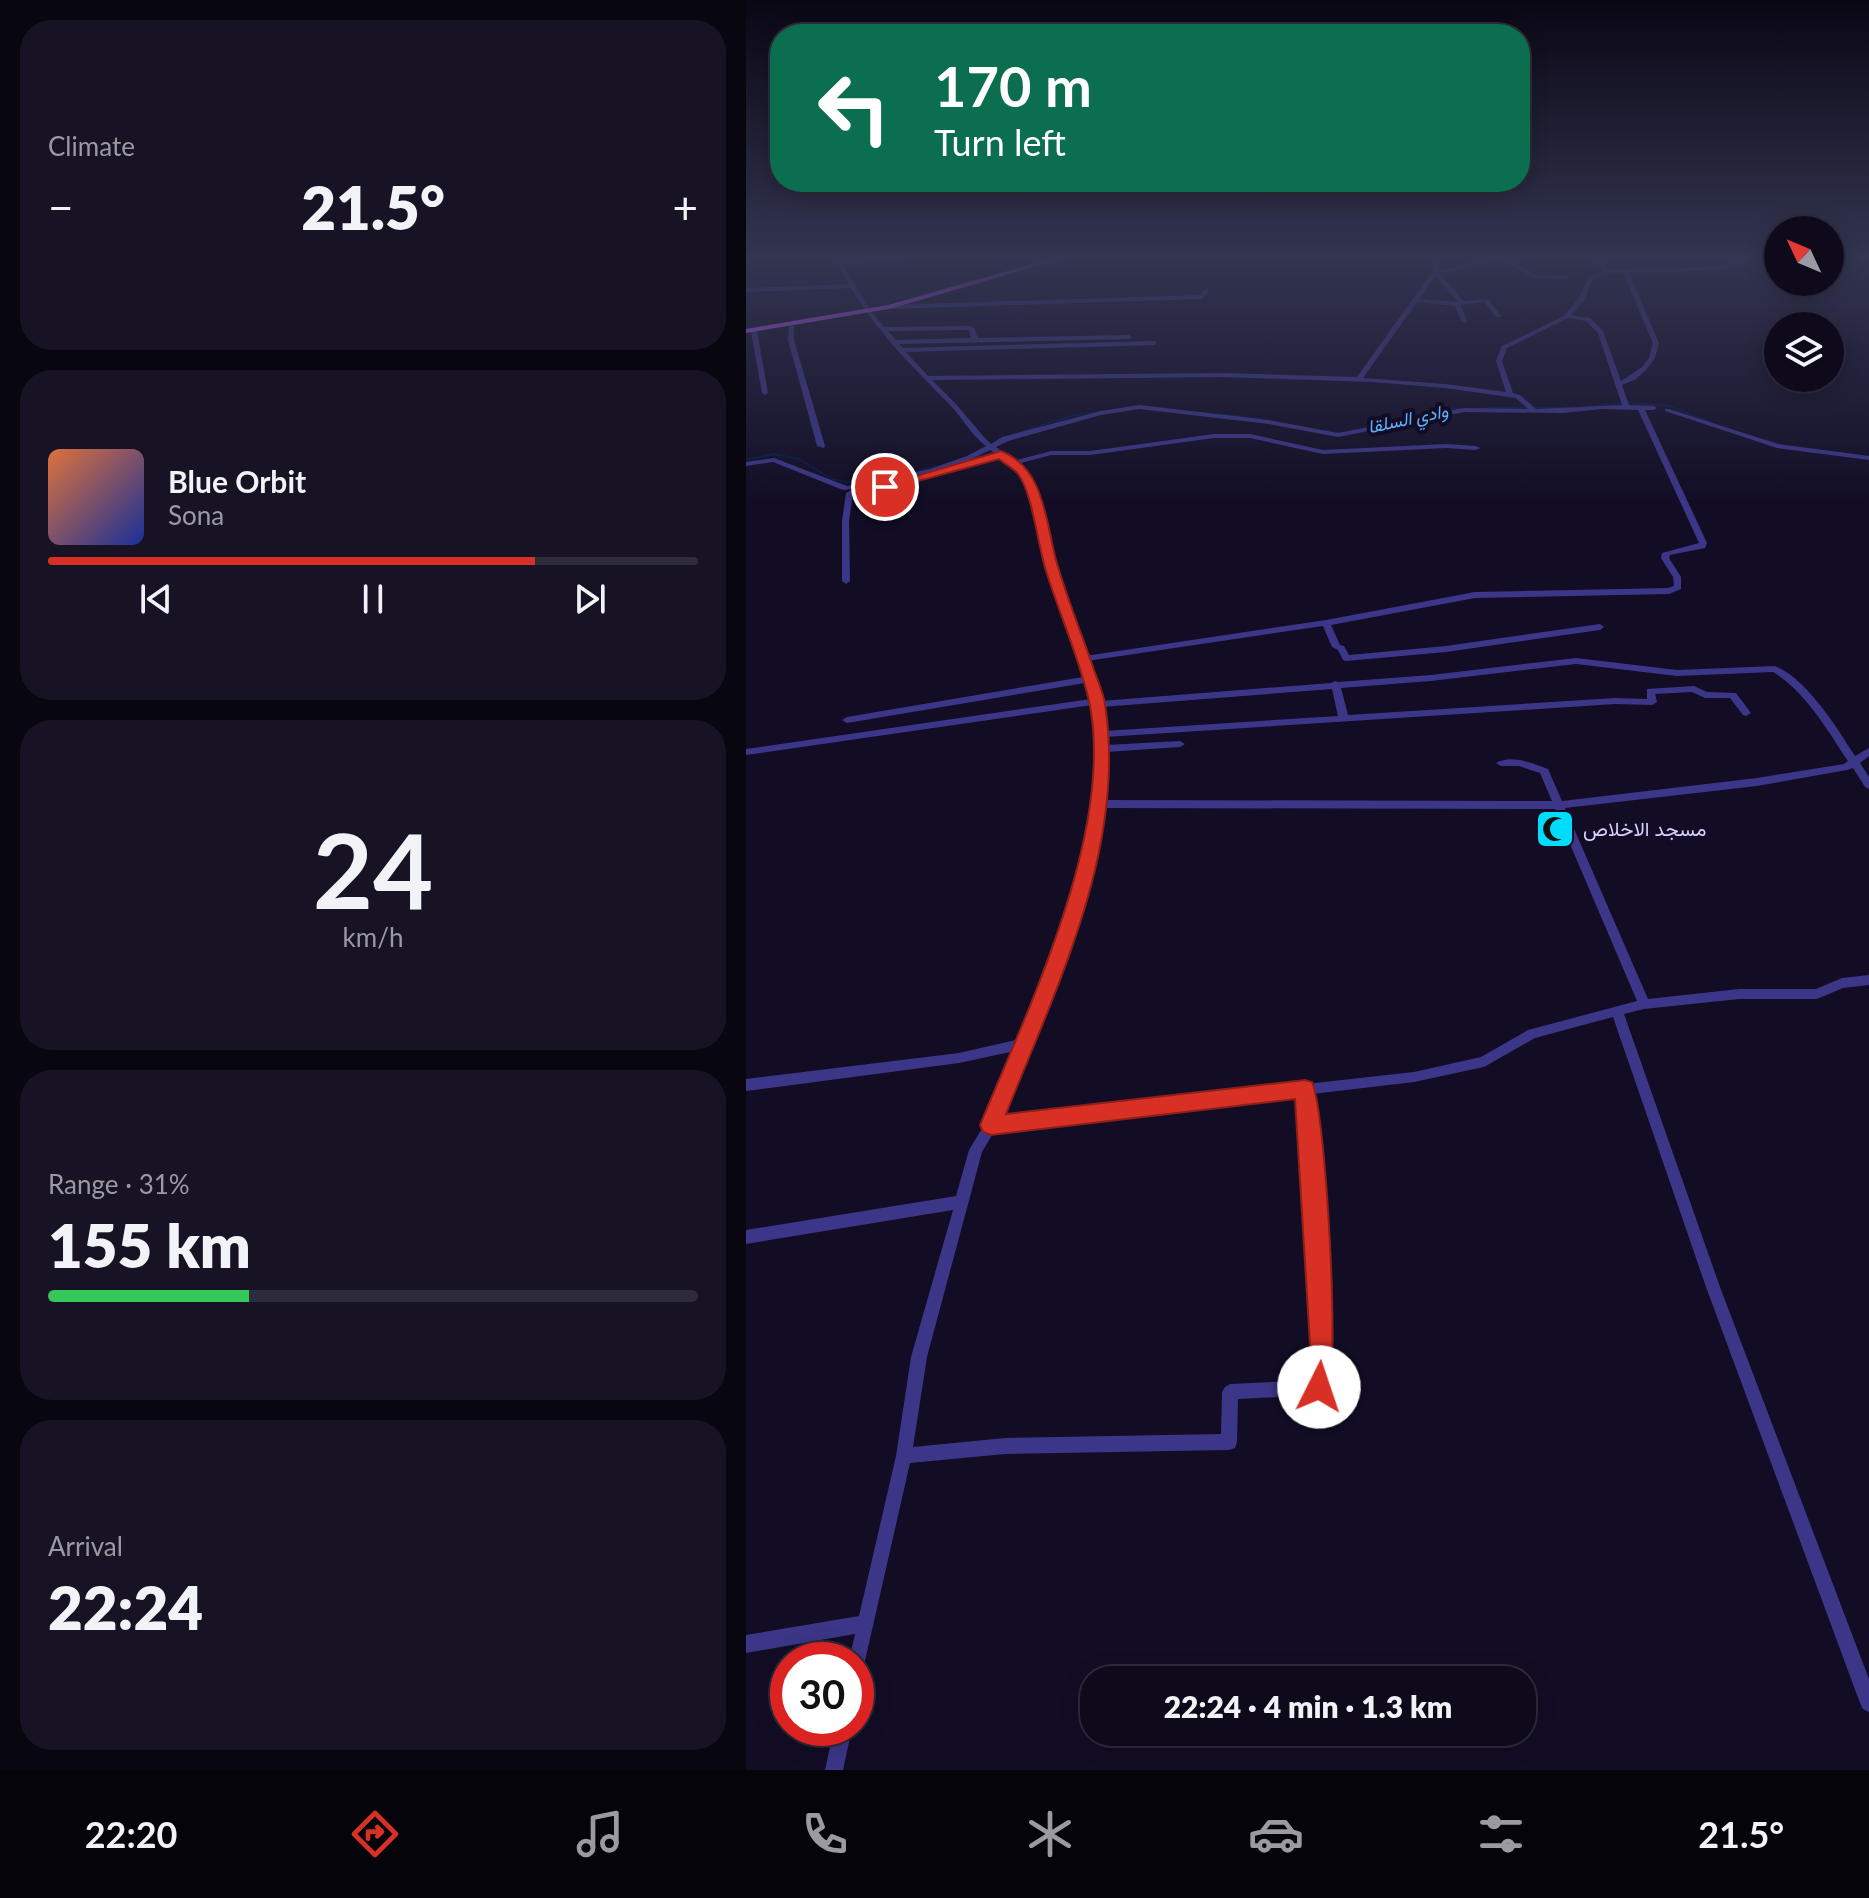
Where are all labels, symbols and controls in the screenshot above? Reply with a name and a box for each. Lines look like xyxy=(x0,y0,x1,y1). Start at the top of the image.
text: 170 m xyxy=(934,52,1092,119)
icon: left xyxy=(802,56,906,160)
text: Turn left xyxy=(934,120,1066,164)
text: Climate xyxy=(48,130,135,162)
text: 21.5° xyxy=(301,171,445,243)
text: − xyxy=(48,181,74,233)
text: + xyxy=(672,181,698,233)
north arrow xyxy=(1764,216,1844,296)
map controls xyxy=(1764,216,1844,392)
button: layers xyxy=(1764,312,1844,392)
water label: وادي السلقا xyxy=(1366,399,1451,442)
pin xyxy=(851,453,919,521)
text: Blue Orbit xyxy=(168,463,306,499)
icon: arrive xyxy=(863,465,907,509)
text: Sona xyxy=(168,499,224,531)
icon: previous xyxy=(134,577,178,621)
icon: pause xyxy=(351,577,395,621)
icon: next xyxy=(568,577,612,621)
text: 24 xyxy=(313,806,433,931)
mosque icon: مسجد الاخلاص xyxy=(1534,808,1576,850)
place label: مسجد الاخلاص xyxy=(1583,816,1706,841)
text: km/h xyxy=(343,921,403,953)
text: Range · 31% xyxy=(48,1168,190,1200)
text: 155 km xyxy=(48,1209,251,1281)
position arrow xyxy=(1277,1345,1361,1429)
text: Arrival xyxy=(48,1530,123,1562)
text: 22:24 xyxy=(48,1571,203,1643)
speed limit sign: 30 xyxy=(770,1642,874,1746)
text: 22:24 · 4 min · 1.3 km xyxy=(1164,1688,1452,1724)
icon: directions xyxy=(347,1806,403,1862)
icon: music xyxy=(572,1806,628,1862)
icon: phone xyxy=(797,1806,853,1862)
icon: climate xyxy=(1022,1806,1078,1862)
icon: car xyxy=(1248,1806,1304,1862)
icon: filters xyxy=(1473,1806,1529,1862)
text: 22:20 xyxy=(85,1812,177,1856)
text: 21.5° xyxy=(1698,1812,1784,1856)

